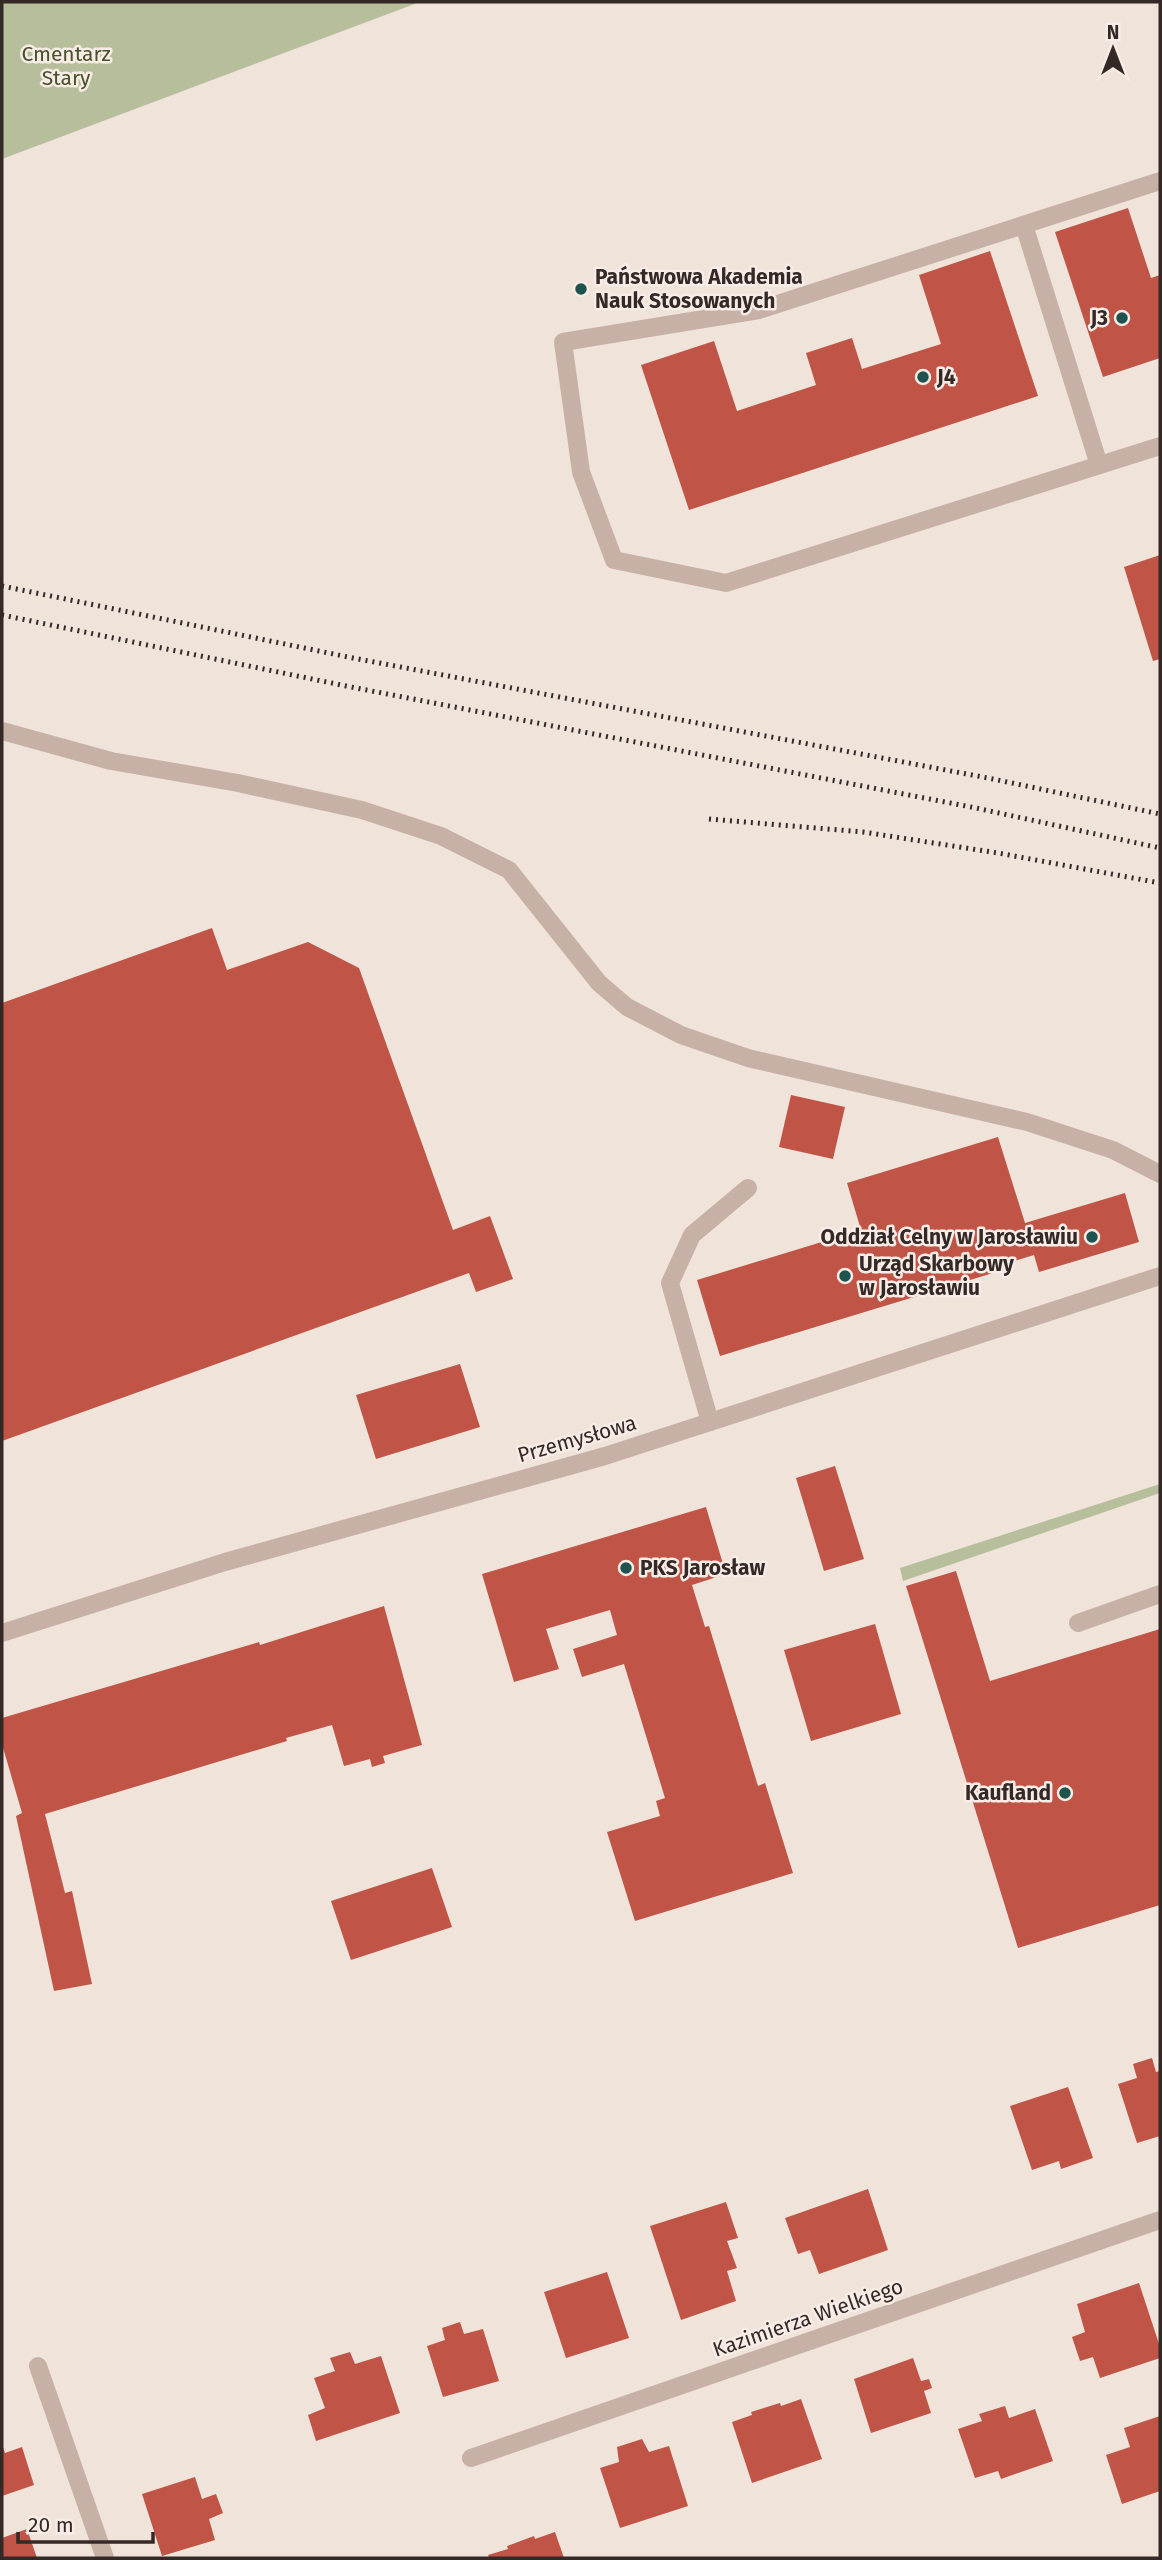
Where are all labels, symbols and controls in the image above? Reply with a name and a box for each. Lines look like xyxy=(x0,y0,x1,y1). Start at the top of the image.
north arrow xyxy=(1078,14,1148,84)
text: N xyxy=(1107,21,1119,44)
park label: Cmentarz Stary xyxy=(21,41,111,91)
place label: Państwowa Akademia Nauk Stosowanych xyxy=(595,264,803,314)
marker: Państwowa Akademia Nauk Stosowanych xyxy=(573,281,589,297)
place label: J3 xyxy=(1089,305,1108,331)
marker: J3 xyxy=(1114,310,1130,326)
place label: J4 xyxy=(936,364,956,390)
marker: J4 xyxy=(915,369,931,385)
place label: Oddział Celny w Jarosławiu xyxy=(821,1224,1078,1250)
marker: Oddział Celny w Jarosławiu xyxy=(1084,1229,1100,1245)
place label: Urząd Skarbowy w Jarosławiu xyxy=(859,1251,1014,1301)
marker: Urząd Skarbowy w Jarosławiu xyxy=(837,1268,853,1284)
street label: Przemysłowa xyxy=(514,1410,640,1468)
place label: PKS Jarosław xyxy=(640,1555,765,1581)
marker: PKS Jarosław xyxy=(618,1560,634,1576)
place label: Kaufland xyxy=(965,1780,1051,1806)
marker: Kaufland xyxy=(1057,1785,1073,1801)
street label: Kazimierza Wielkiego xyxy=(709,2273,907,2363)
scale bar xyxy=(18,2500,152,2544)
text: 20 m xyxy=(28,2512,74,2538)

